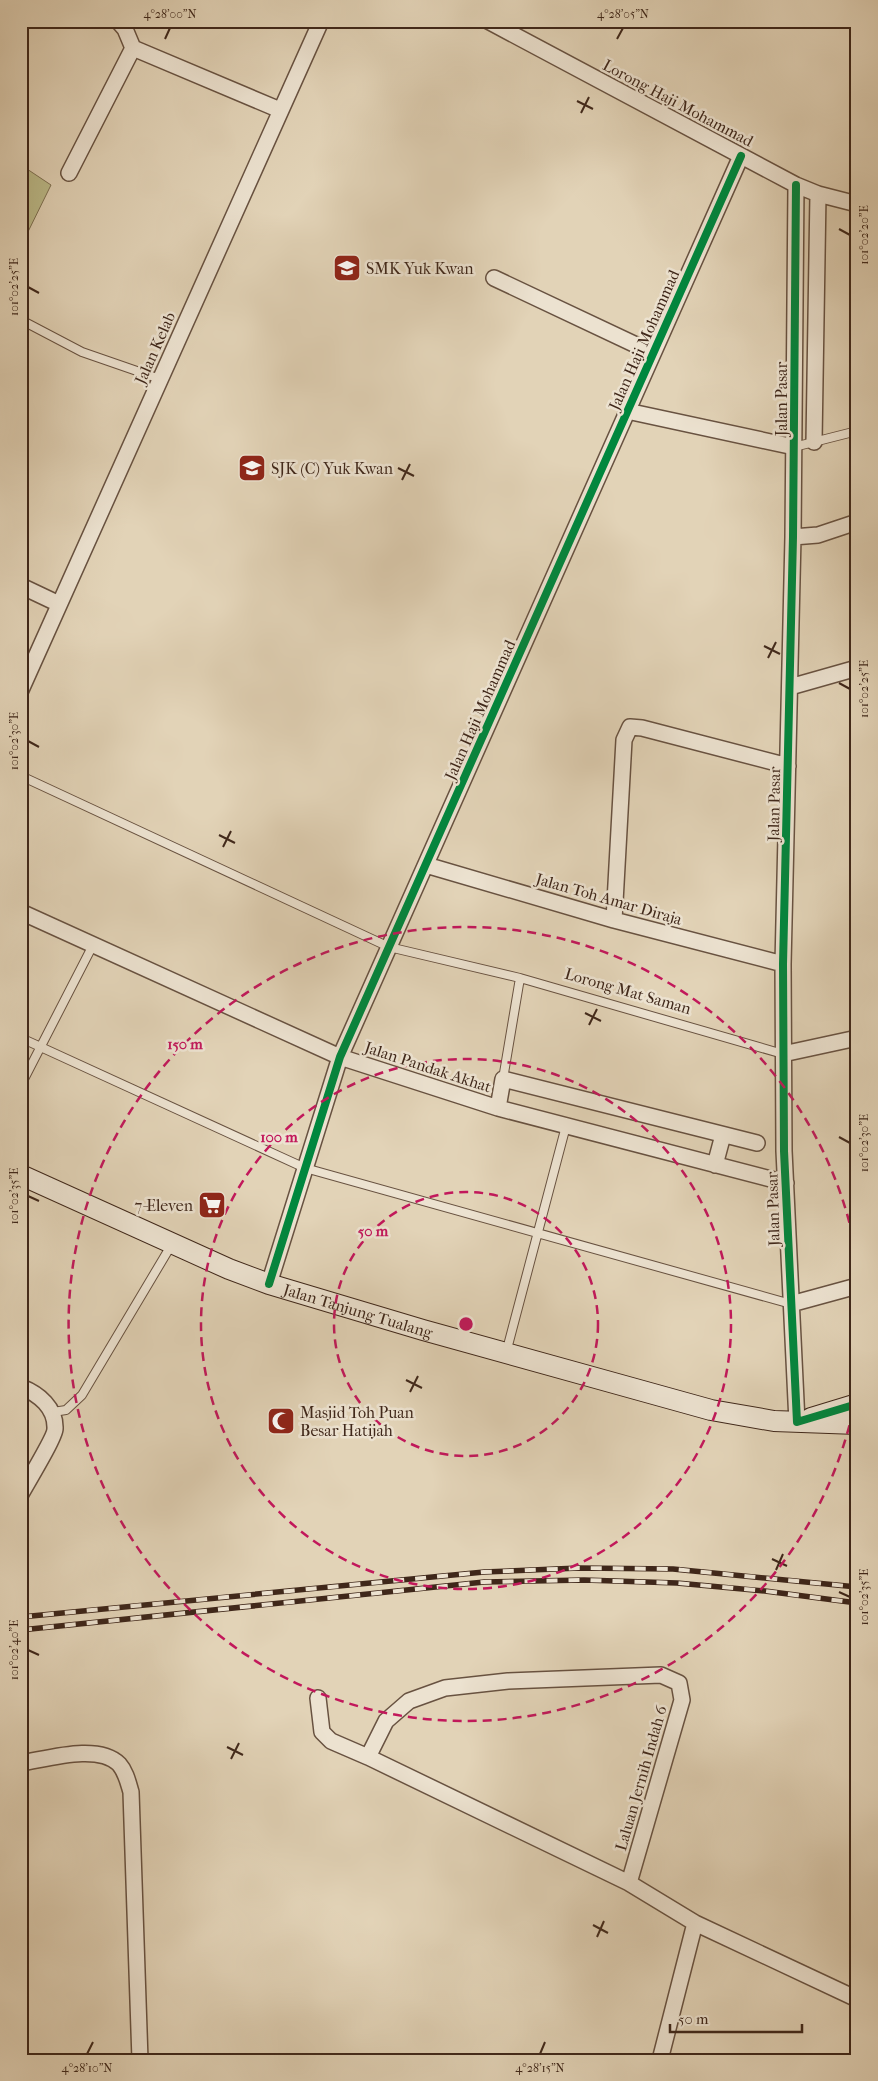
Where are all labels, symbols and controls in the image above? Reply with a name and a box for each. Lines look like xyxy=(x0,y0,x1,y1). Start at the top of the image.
text: 4°28'00"N xyxy=(143,7,197,21)
text: 4°28'05"N xyxy=(597,7,649,21)
street label: Lorong Haji Mohammad xyxy=(600,55,757,151)
text: 101°02'20"E xyxy=(857,205,871,265)
school or university icon: SMK Yuk Kwan xyxy=(332,253,362,283)
text: 101°02'25"E xyxy=(7,258,21,316)
place label: SMK Yuk Kwan xyxy=(366,259,474,278)
street label: Jalan Haji Mohammad xyxy=(604,267,684,415)
street label: Jalan Kelab xyxy=(130,309,179,389)
street label: Jalan Pasar xyxy=(772,361,791,438)
school or university icon: SJK (C) Yuk Kwan xyxy=(237,453,267,483)
place label: SJK (C) Yuk Kwan xyxy=(271,459,394,478)
street label: Jalan Haji Mohammad xyxy=(440,637,520,785)
text: 101°02'25"E xyxy=(857,660,871,718)
text: 101°02'30"E xyxy=(7,712,21,770)
street label: Jalan Pasar xyxy=(764,766,784,843)
street label: Jalan Toh Amar Diraja xyxy=(532,868,685,929)
street label: Lorong Mat Saman xyxy=(563,964,694,1018)
text: 150 m xyxy=(167,1035,203,1053)
street label: Jalan Pandak Akhat xyxy=(360,1037,494,1097)
text: 101°02'30"E xyxy=(857,1114,871,1172)
text: 100 m xyxy=(260,1128,298,1146)
text: 101°02'35"E xyxy=(7,1168,21,1224)
street label: Jalan Pasar xyxy=(762,1171,784,1249)
supermarket icon: 7-Eleven xyxy=(197,1190,227,1220)
place label: 7-Eleven xyxy=(134,1196,194,1215)
text: 50 m xyxy=(358,1222,389,1240)
street label: Jalan Tanjung Tualang xyxy=(279,1279,435,1342)
centre of rings xyxy=(457,1315,475,1333)
place label: Masjid Toh Puan Besar Hatijah xyxy=(300,1403,415,1440)
mosque icon: Masjid Toh Puan Besar Hatijah xyxy=(266,1406,296,1436)
text: 101°02'35"E xyxy=(857,1569,871,1625)
text: 101°02'40"E xyxy=(7,1620,21,1680)
street label: Laluan Jernih Indah 6 xyxy=(611,1703,671,1853)
scale bar xyxy=(670,2001,803,2033)
text: 50 m xyxy=(678,2010,709,2028)
text: 4°28'10"N xyxy=(62,2061,112,2075)
text: 4°28'15"N xyxy=(515,2061,565,2075)

